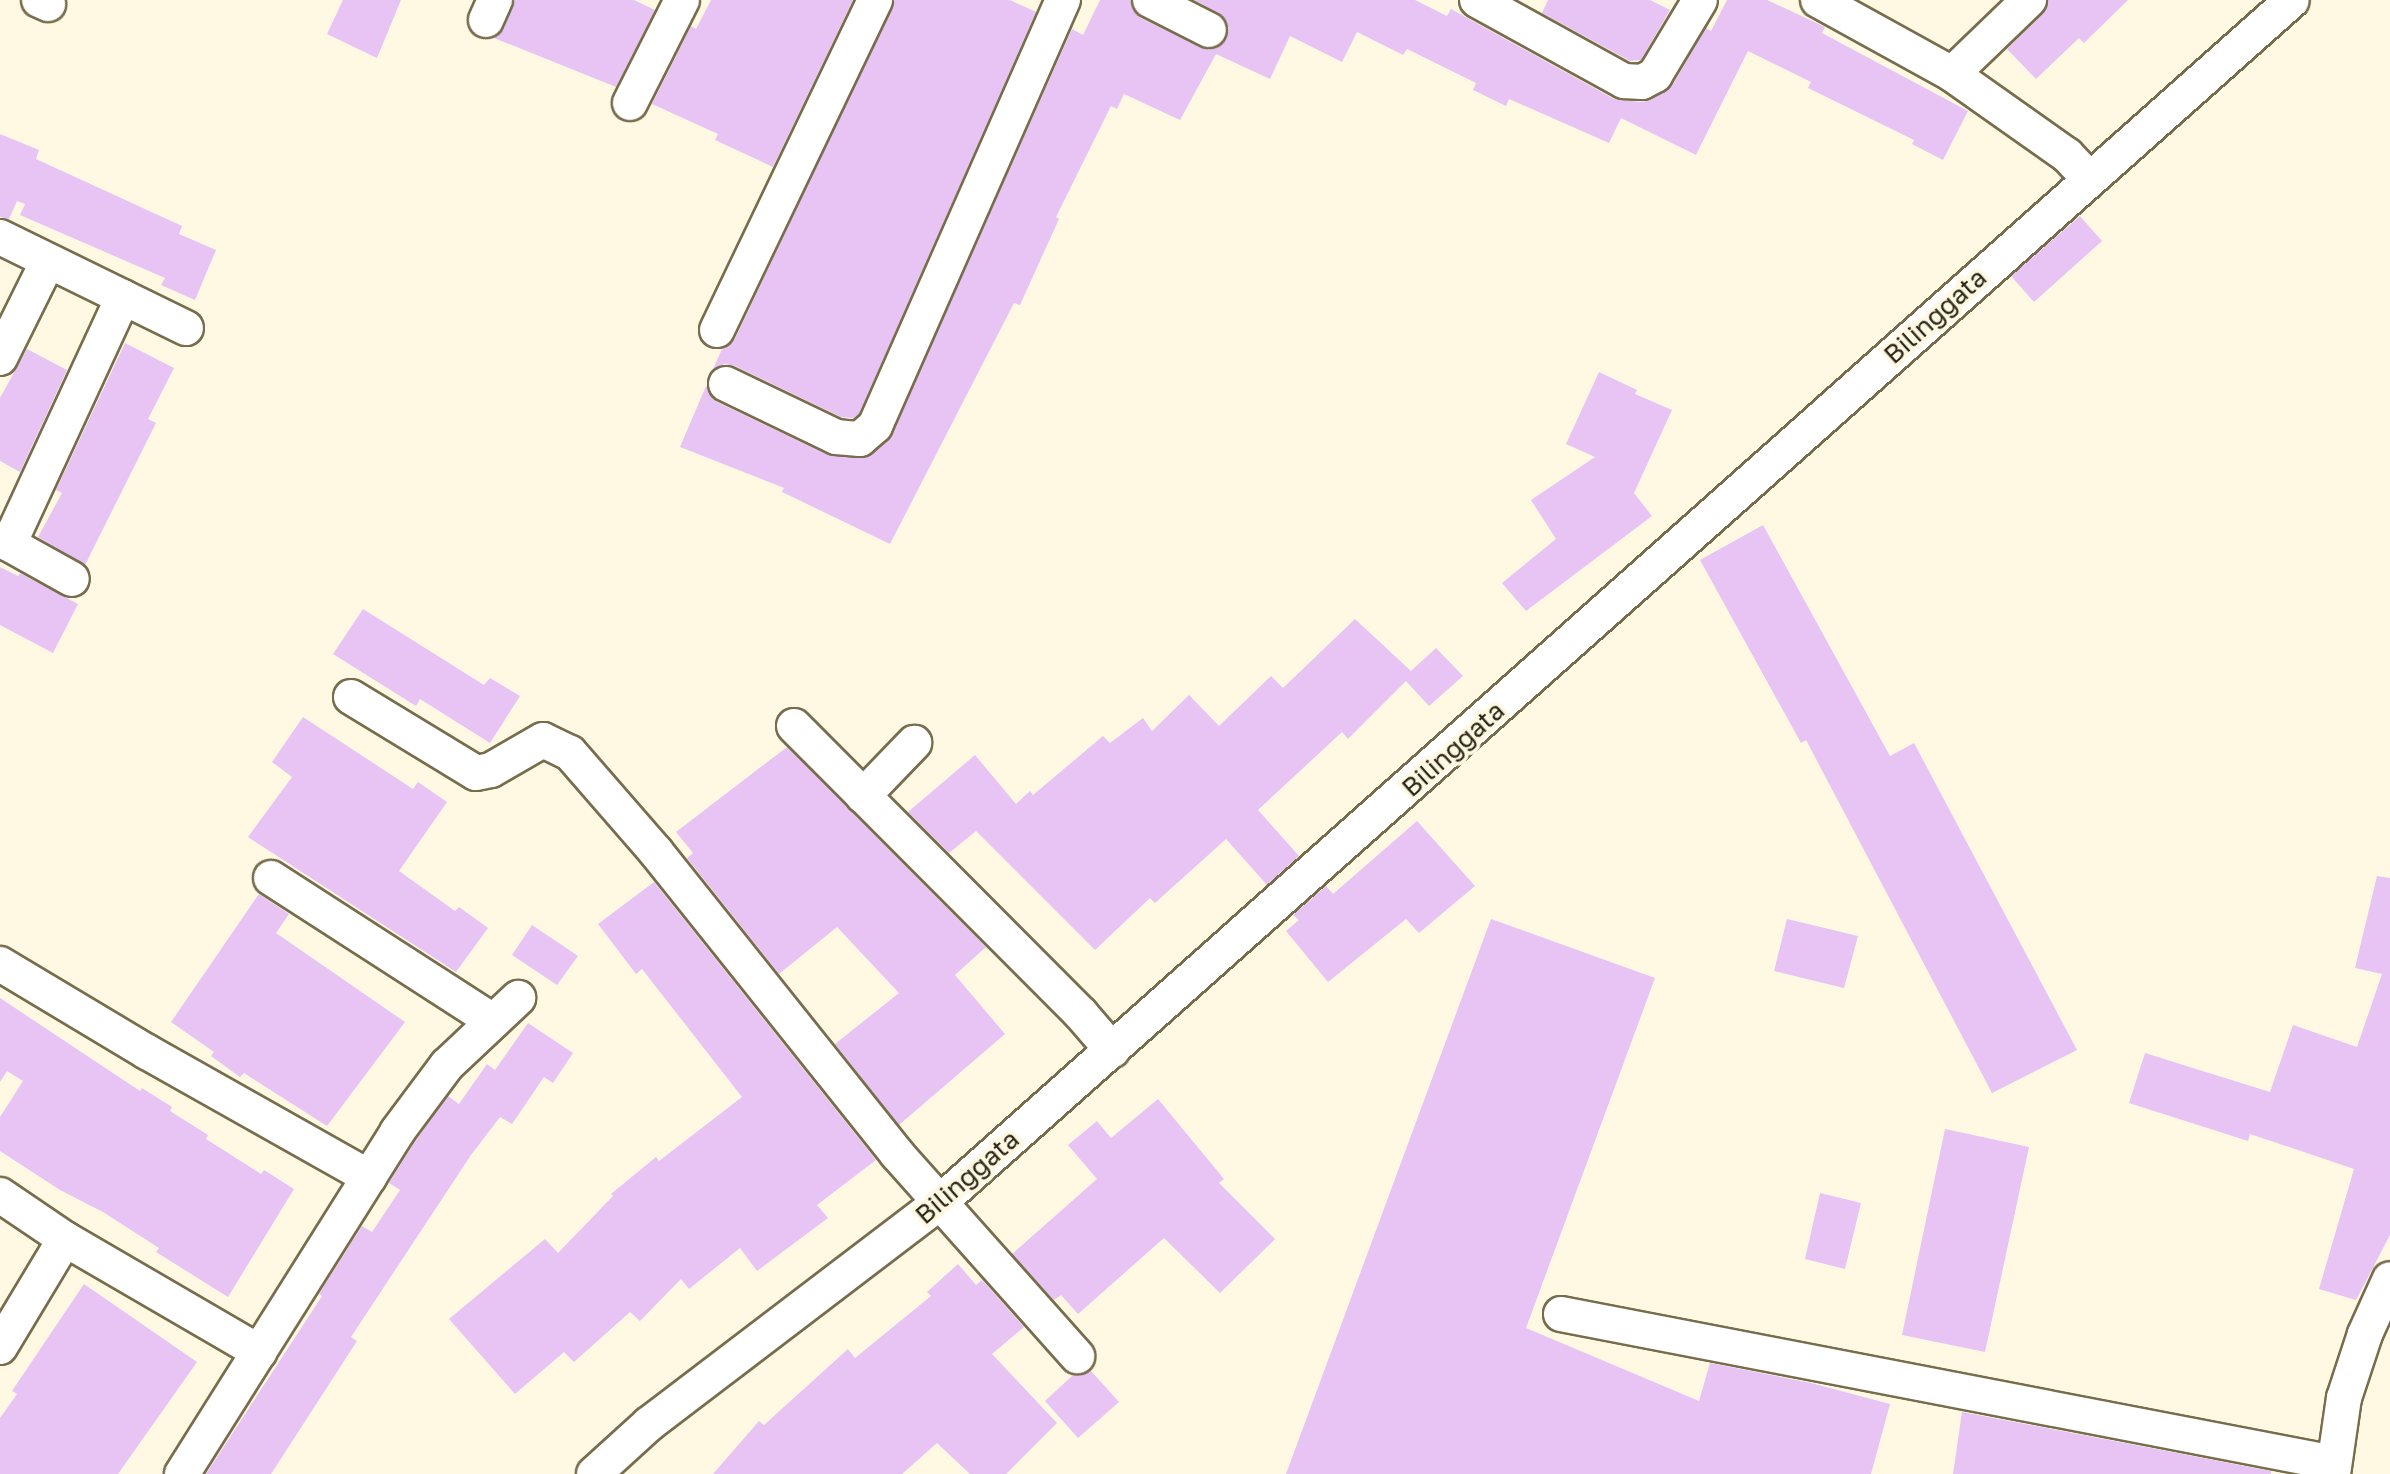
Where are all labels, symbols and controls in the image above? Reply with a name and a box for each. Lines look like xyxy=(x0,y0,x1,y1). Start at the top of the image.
street label: Bilinggata xyxy=(1877,262,1993,370)
street label: Bilinggata xyxy=(1395,695,1511,803)
street label: Bilinggata xyxy=(909,1124,1025,1230)

